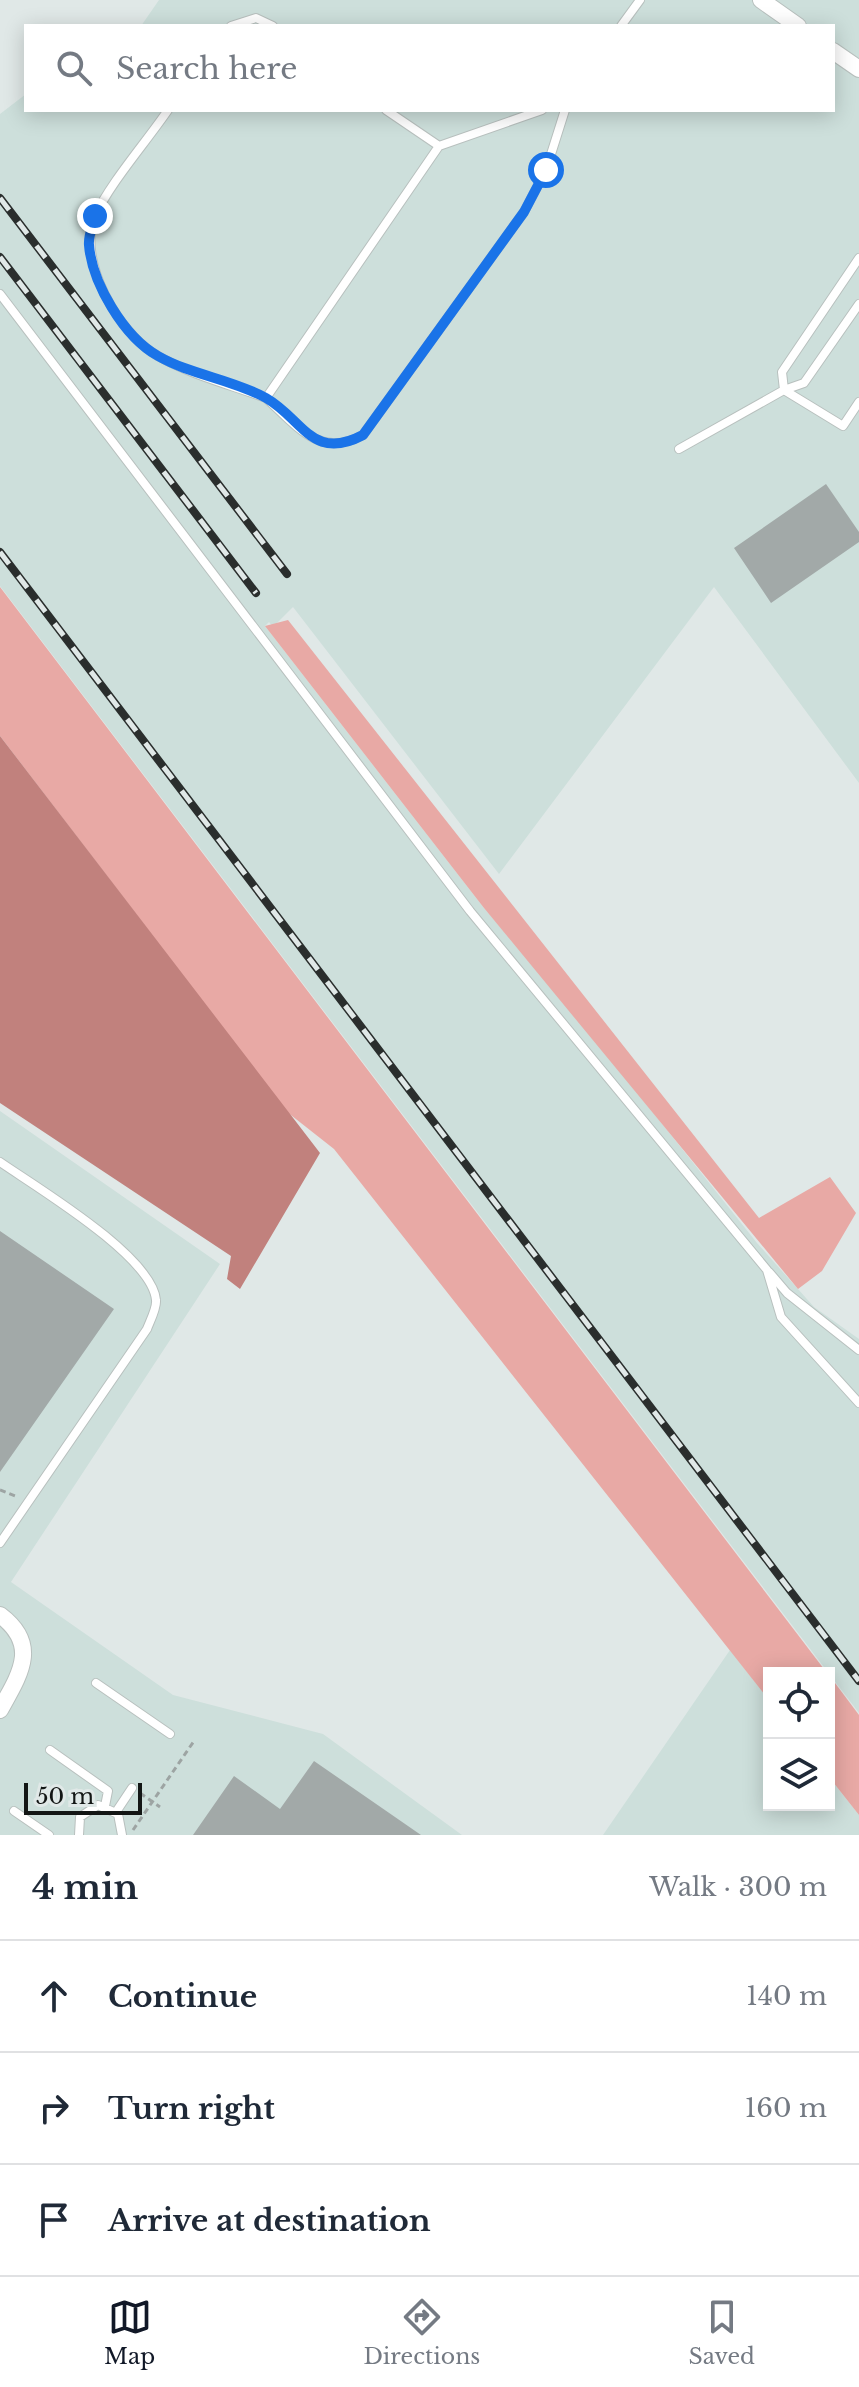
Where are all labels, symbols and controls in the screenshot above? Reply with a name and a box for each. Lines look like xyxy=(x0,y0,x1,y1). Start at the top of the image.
search box xyxy=(24,24,835,112)
icon: search xyxy=(52,46,96,90)
text: Search here xyxy=(116,50,297,87)
route start xyxy=(528,152,564,188)
route end xyxy=(77,198,113,234)
map controls xyxy=(763,1667,835,1811)
button: locate xyxy=(763,1667,835,1739)
button: layers xyxy=(763,1739,835,1811)
scale bar xyxy=(24,1779,142,1815)
text: 50 m xyxy=(36,1783,94,1810)
text: 4 min xyxy=(32,1866,138,1908)
text: Walk · 300 m xyxy=(649,1871,827,1903)
icon: ahead xyxy=(32,1974,76,2018)
text: Continue xyxy=(108,1978,257,2015)
text: 140 m xyxy=(746,1980,827,2012)
icon: right xyxy=(32,2086,76,2130)
text: Turn right xyxy=(108,2090,275,2127)
text: 160 m xyxy=(745,2092,827,2124)
icon: arrive xyxy=(32,2198,76,2242)
text: Arrive at destination xyxy=(108,2202,431,2239)
tab: Map xyxy=(104,2295,155,2370)
tab: Directions xyxy=(363,2295,480,2370)
tab: Saved xyxy=(689,2295,755,2370)

